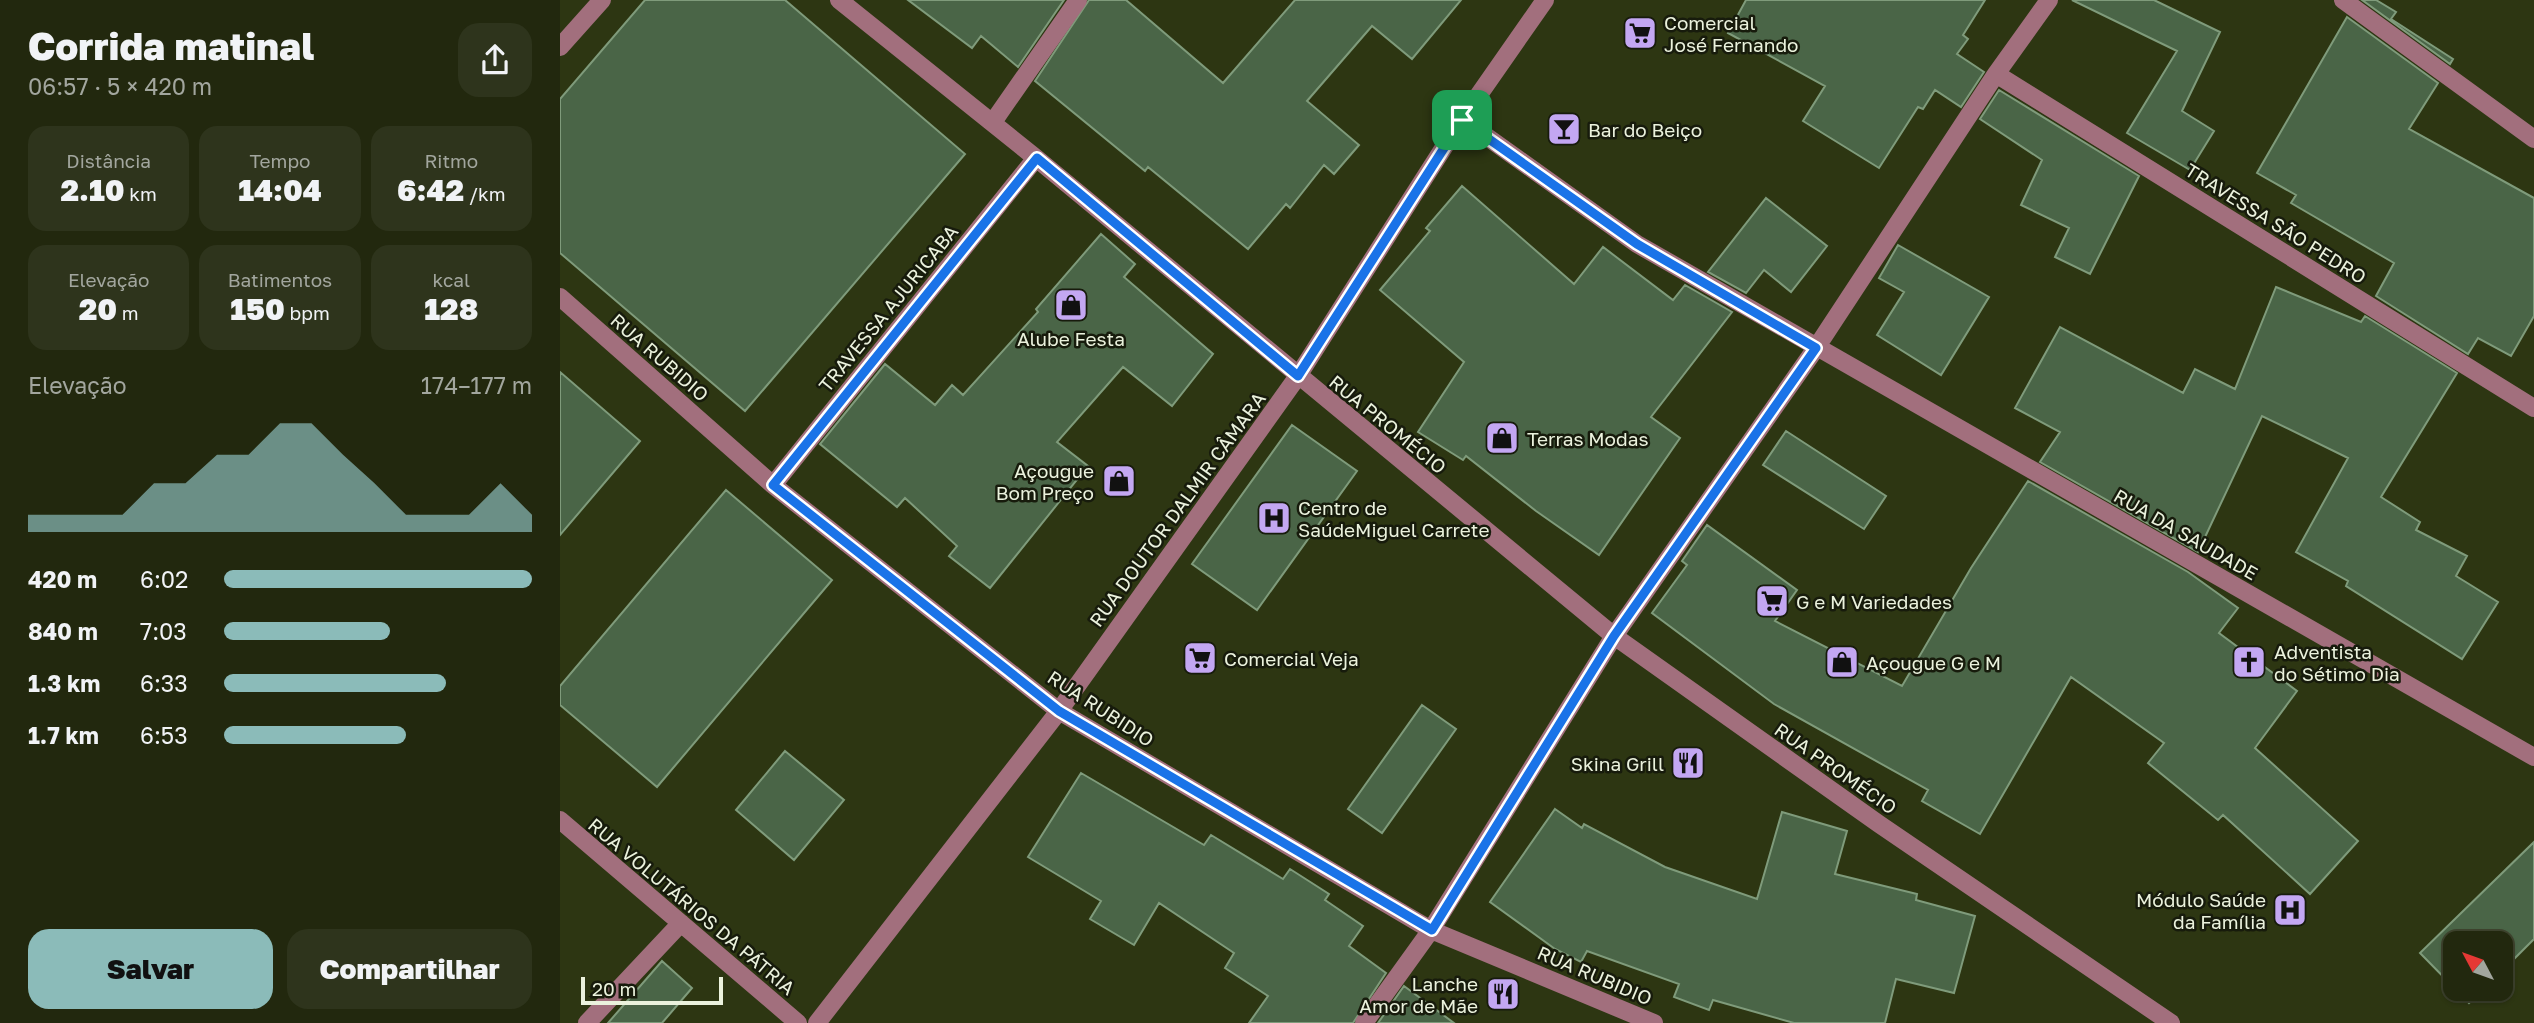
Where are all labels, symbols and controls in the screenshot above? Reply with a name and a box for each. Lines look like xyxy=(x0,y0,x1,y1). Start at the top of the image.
place label: Comercial José Fernando xyxy=(1664,11,1799,56)
supermarket icon: Comercial José Fernando xyxy=(1621,14,1659,52)
text: Corrida matinal xyxy=(28,23,314,68)
button: share xyxy=(458,23,532,97)
text: 06:57 · 5 × 420 m xyxy=(28,72,212,100)
pin xyxy=(1432,90,1492,150)
icon: arrive xyxy=(1443,101,1481,139)
bar icon: Bar do Beiço xyxy=(1545,110,1583,148)
place label: Bar do Beiço xyxy=(1588,118,1702,141)
text: Distância xyxy=(66,149,151,172)
text: Tempo xyxy=(249,149,310,172)
text: Ritmo xyxy=(424,149,478,172)
street label: TRAVESSA SÃO PEDRO xyxy=(2181,158,2371,288)
text: 2.10 xyxy=(60,172,125,208)
text: 14:04 xyxy=(238,172,322,208)
text: 6:42 xyxy=(397,172,464,208)
text: km xyxy=(125,182,157,205)
text: /km xyxy=(464,182,506,205)
street label: TRAVESSA AJURICABA xyxy=(814,220,963,396)
text: Elevação xyxy=(68,268,149,291)
text: Batimentos xyxy=(228,268,332,291)
text: kcal xyxy=(433,268,470,291)
shop icon: Alube Festa xyxy=(1052,286,1090,324)
text: 20 xyxy=(79,291,117,327)
text: 150 xyxy=(230,291,285,327)
text: 128 xyxy=(424,291,478,327)
text: m xyxy=(117,301,139,324)
text: bpm xyxy=(285,301,330,324)
street label: RUA RUBIDIO xyxy=(606,308,714,406)
place label: Alube Festa xyxy=(1017,327,1125,350)
street label: RUA PROMÉCIO xyxy=(1325,370,1451,478)
text: Elevação xyxy=(28,371,127,399)
text: 174–177 m xyxy=(421,371,532,399)
street label: RUA DOUTOR DALMIR CÂMARA xyxy=(1084,387,1270,631)
shop icon: Terras Modas xyxy=(1483,419,1521,457)
place label: Terras Modas xyxy=(1527,427,1649,450)
place label: Açougue Bom Preço xyxy=(996,459,1094,504)
shop icon: Açougue Bom Preço xyxy=(1100,462,1138,500)
street label: RUA DA SAUDADE xyxy=(2110,483,2262,585)
place label: Centro de SaúdeMiguel Carrete xyxy=(1298,496,1489,541)
hospital icon: Centro de SaúdeMiguel Carrete xyxy=(1255,499,1293,537)
text: 420 m xyxy=(28,565,97,593)
text: 6:02 xyxy=(140,565,188,593)
supermarket icon: G e M Variedades xyxy=(1753,582,1791,620)
place label: G e M Variedades xyxy=(1796,590,1952,613)
text: 840 m xyxy=(28,617,98,645)
text: 7:03 xyxy=(140,617,187,645)
supermarket icon: Comercial Veja xyxy=(1181,639,1219,677)
place label: Adventista do Sétimo Dia xyxy=(2274,640,2400,685)
shop icon: Açougue G e M xyxy=(1823,643,1861,681)
church icon: Adventista do Sétimo Dia xyxy=(2230,643,2268,681)
place label: Comercial Veja xyxy=(1224,647,1359,670)
place label: Açougue G e M xyxy=(1866,651,2001,674)
street label: RUA RUBIDIO xyxy=(1044,665,1158,751)
text: 1.3 km xyxy=(28,669,100,697)
text: 6:33 xyxy=(140,669,188,697)
street label: RUA PROMÉCIO xyxy=(1771,717,1901,819)
text: 1.7 km xyxy=(28,721,99,749)
text: 6:53 xyxy=(140,721,188,749)
restaurant icon: Skina Grill xyxy=(1669,744,1707,782)
place label: Skina Grill xyxy=(1571,752,1664,775)
street label: RUA VOLUTÁRIOS DA PÁTRIA xyxy=(584,813,800,999)
place label: Módulo Saúde da Família xyxy=(2136,888,2266,933)
hospital icon: Módulo Saúde da Família xyxy=(2271,891,2309,929)
button: Salvar xyxy=(28,929,273,1009)
button: Compartilhar xyxy=(287,929,532,1009)
north arrow xyxy=(2443,931,2513,1001)
map controls xyxy=(2443,931,2513,1001)
street label: RUA RUBIDIO xyxy=(1534,941,1656,1009)
place label: Lanche Amor de Mãe xyxy=(1359,972,1478,1017)
scale bar xyxy=(581,974,723,1006)
restaurant icon: Lanche Amor de Mãe xyxy=(1484,975,1522,1013)
text: 20 m xyxy=(592,977,636,1000)

